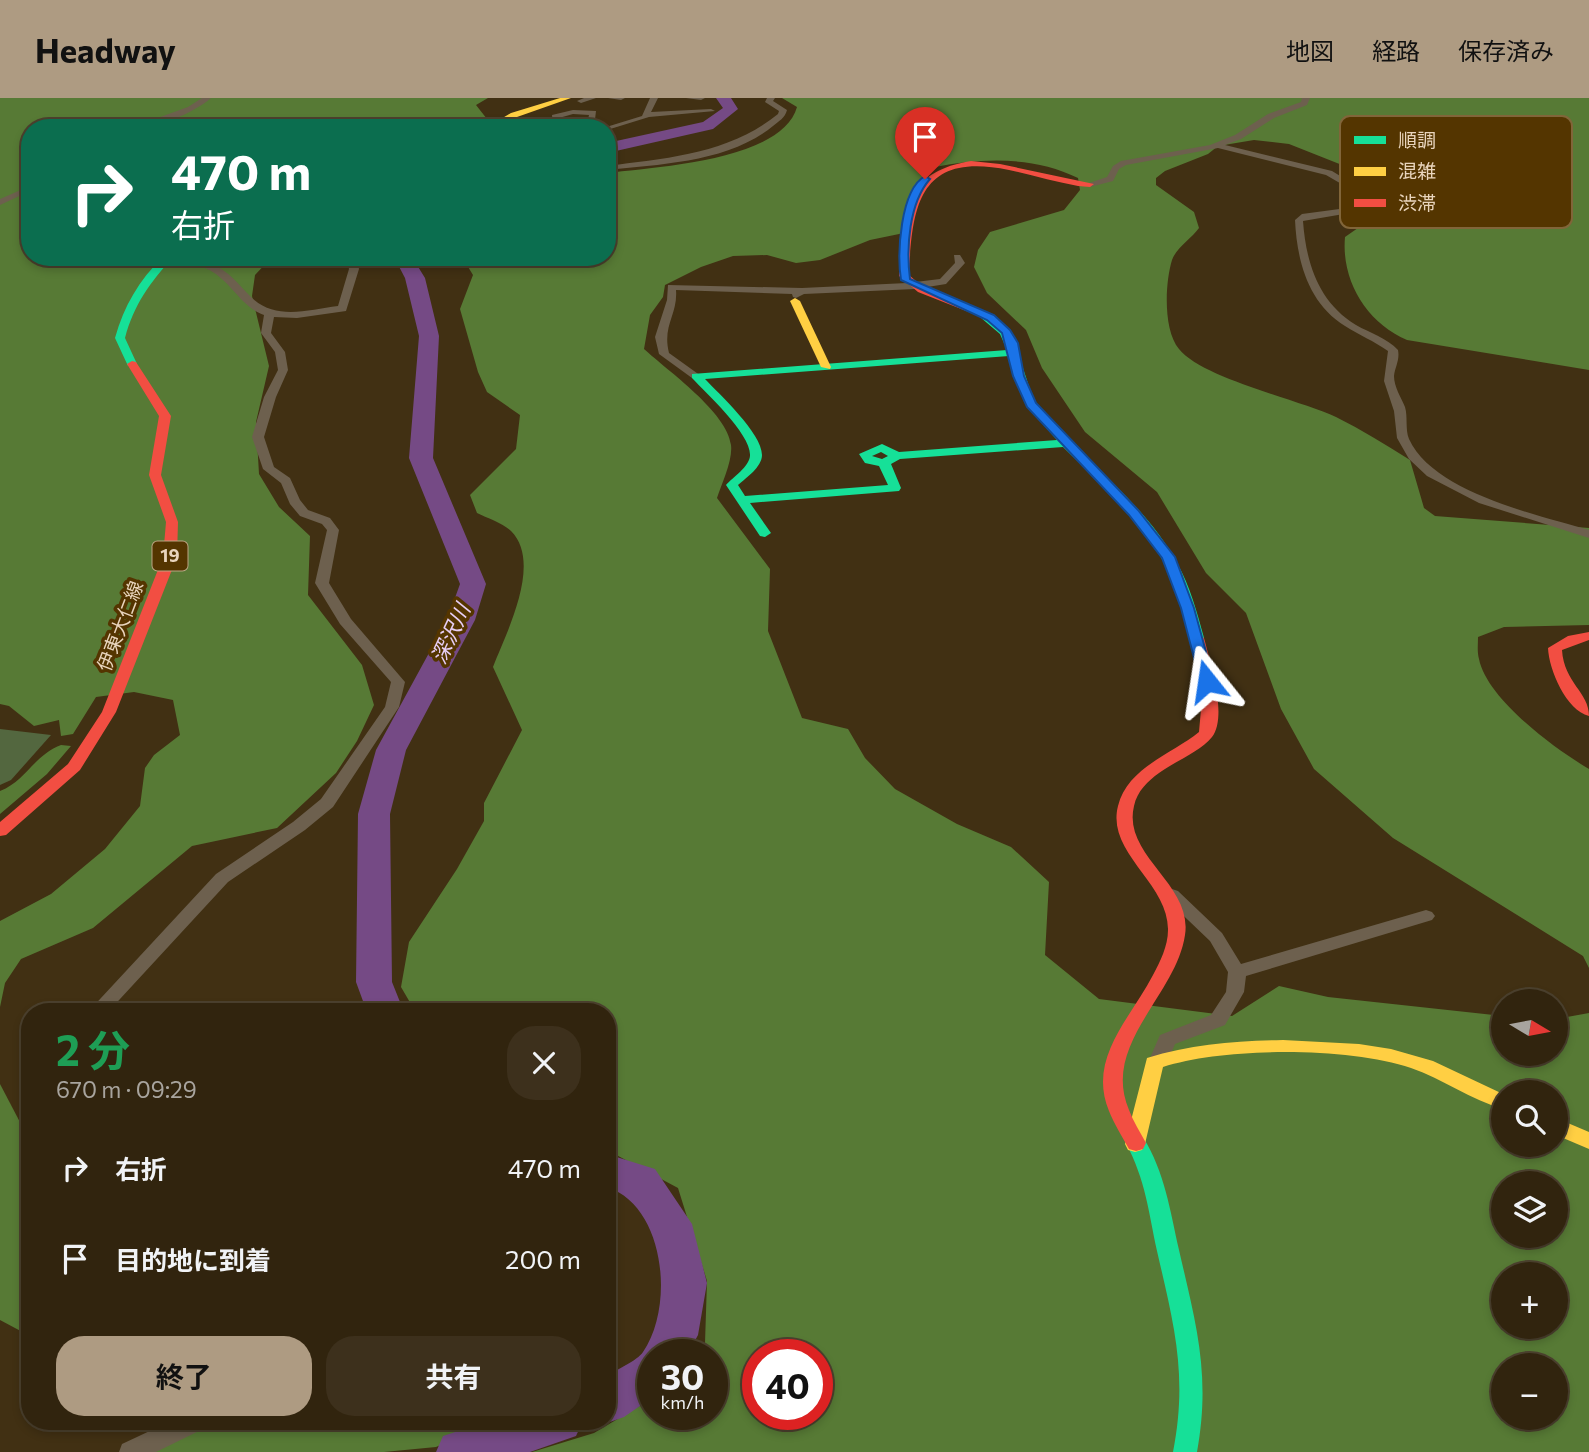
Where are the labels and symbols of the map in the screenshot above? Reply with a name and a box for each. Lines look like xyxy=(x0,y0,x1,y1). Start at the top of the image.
pin xyxy=(895,107,955,179)
legend xyxy=(1340,116,1572,228)
text: 順調 xyxy=(1398,128,1436,151)
text: 混雑 xyxy=(1398,159,1436,182)
text: 渋滞 xyxy=(1398,191,1436,214)
road number: 19 xyxy=(152,542,188,570)
street label: 伊東大仁線 xyxy=(92,577,147,674)
water label: 深沢川 xyxy=(425,598,475,667)
position arrow xyxy=(1170,644,1244,718)
north arrow xyxy=(1491,989,1568,1066)
speed limit sign: 40 xyxy=(742,1339,833,1430)

